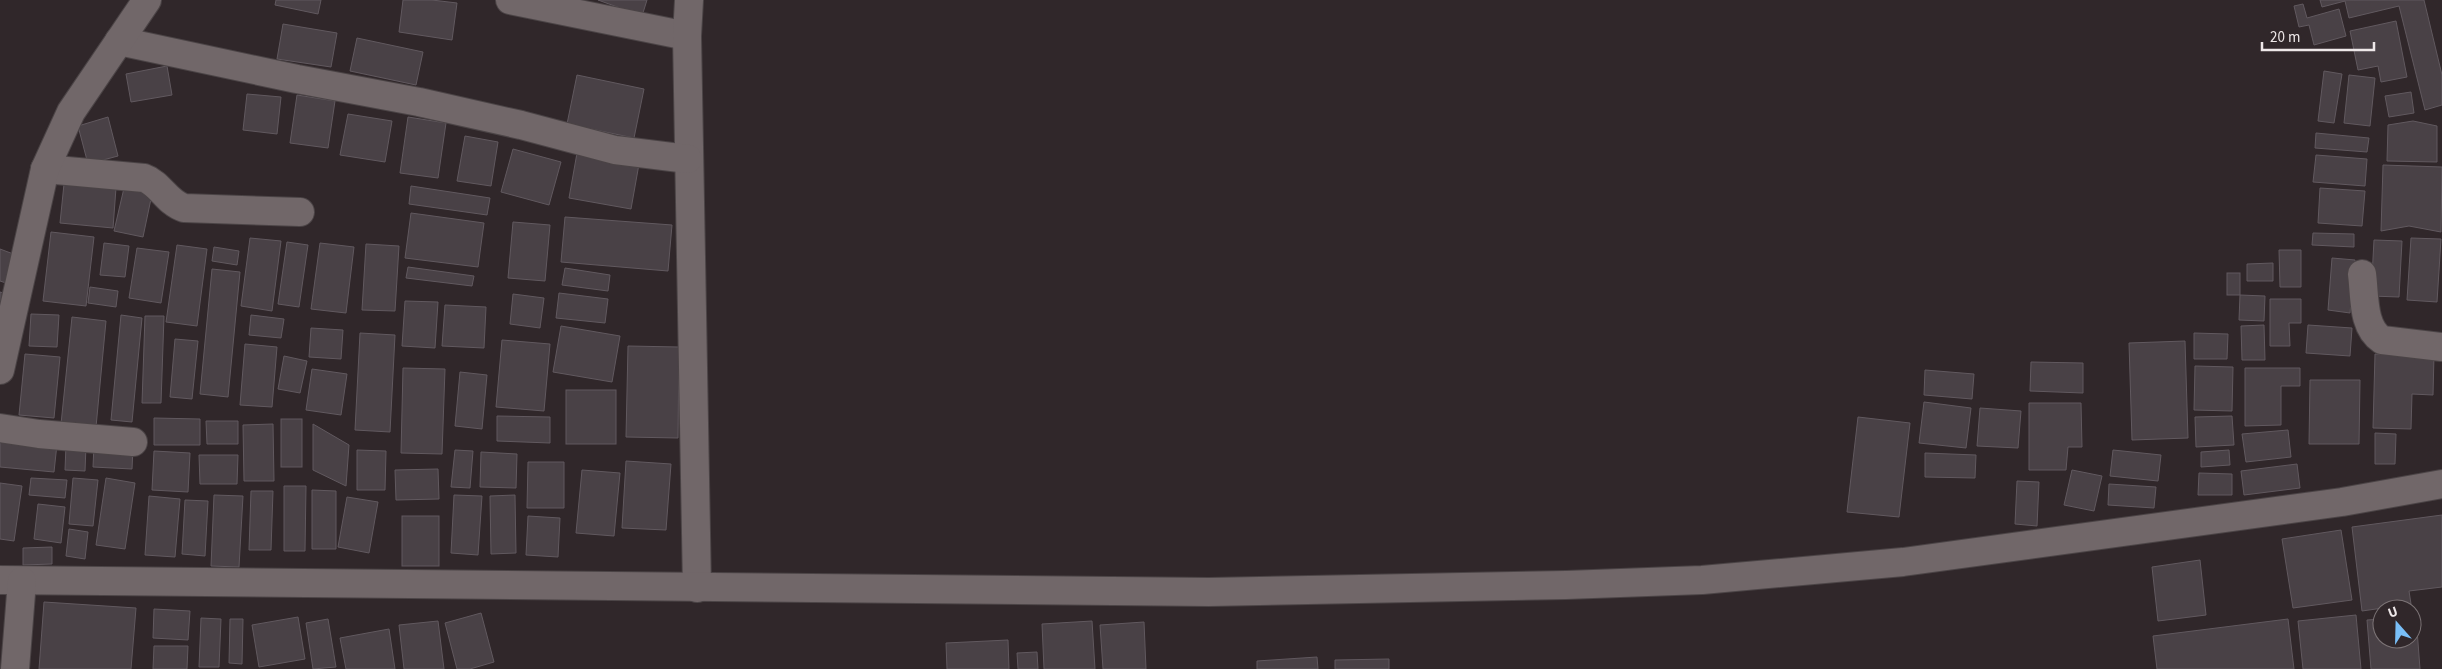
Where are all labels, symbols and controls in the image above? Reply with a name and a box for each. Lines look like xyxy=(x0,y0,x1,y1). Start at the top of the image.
scale bar xyxy=(2262,20,2374,52)
text: 20 m xyxy=(2270,27,2300,48)
north arrow xyxy=(2372,599,2422,649)
text: U xyxy=(2385,602,2401,624)

